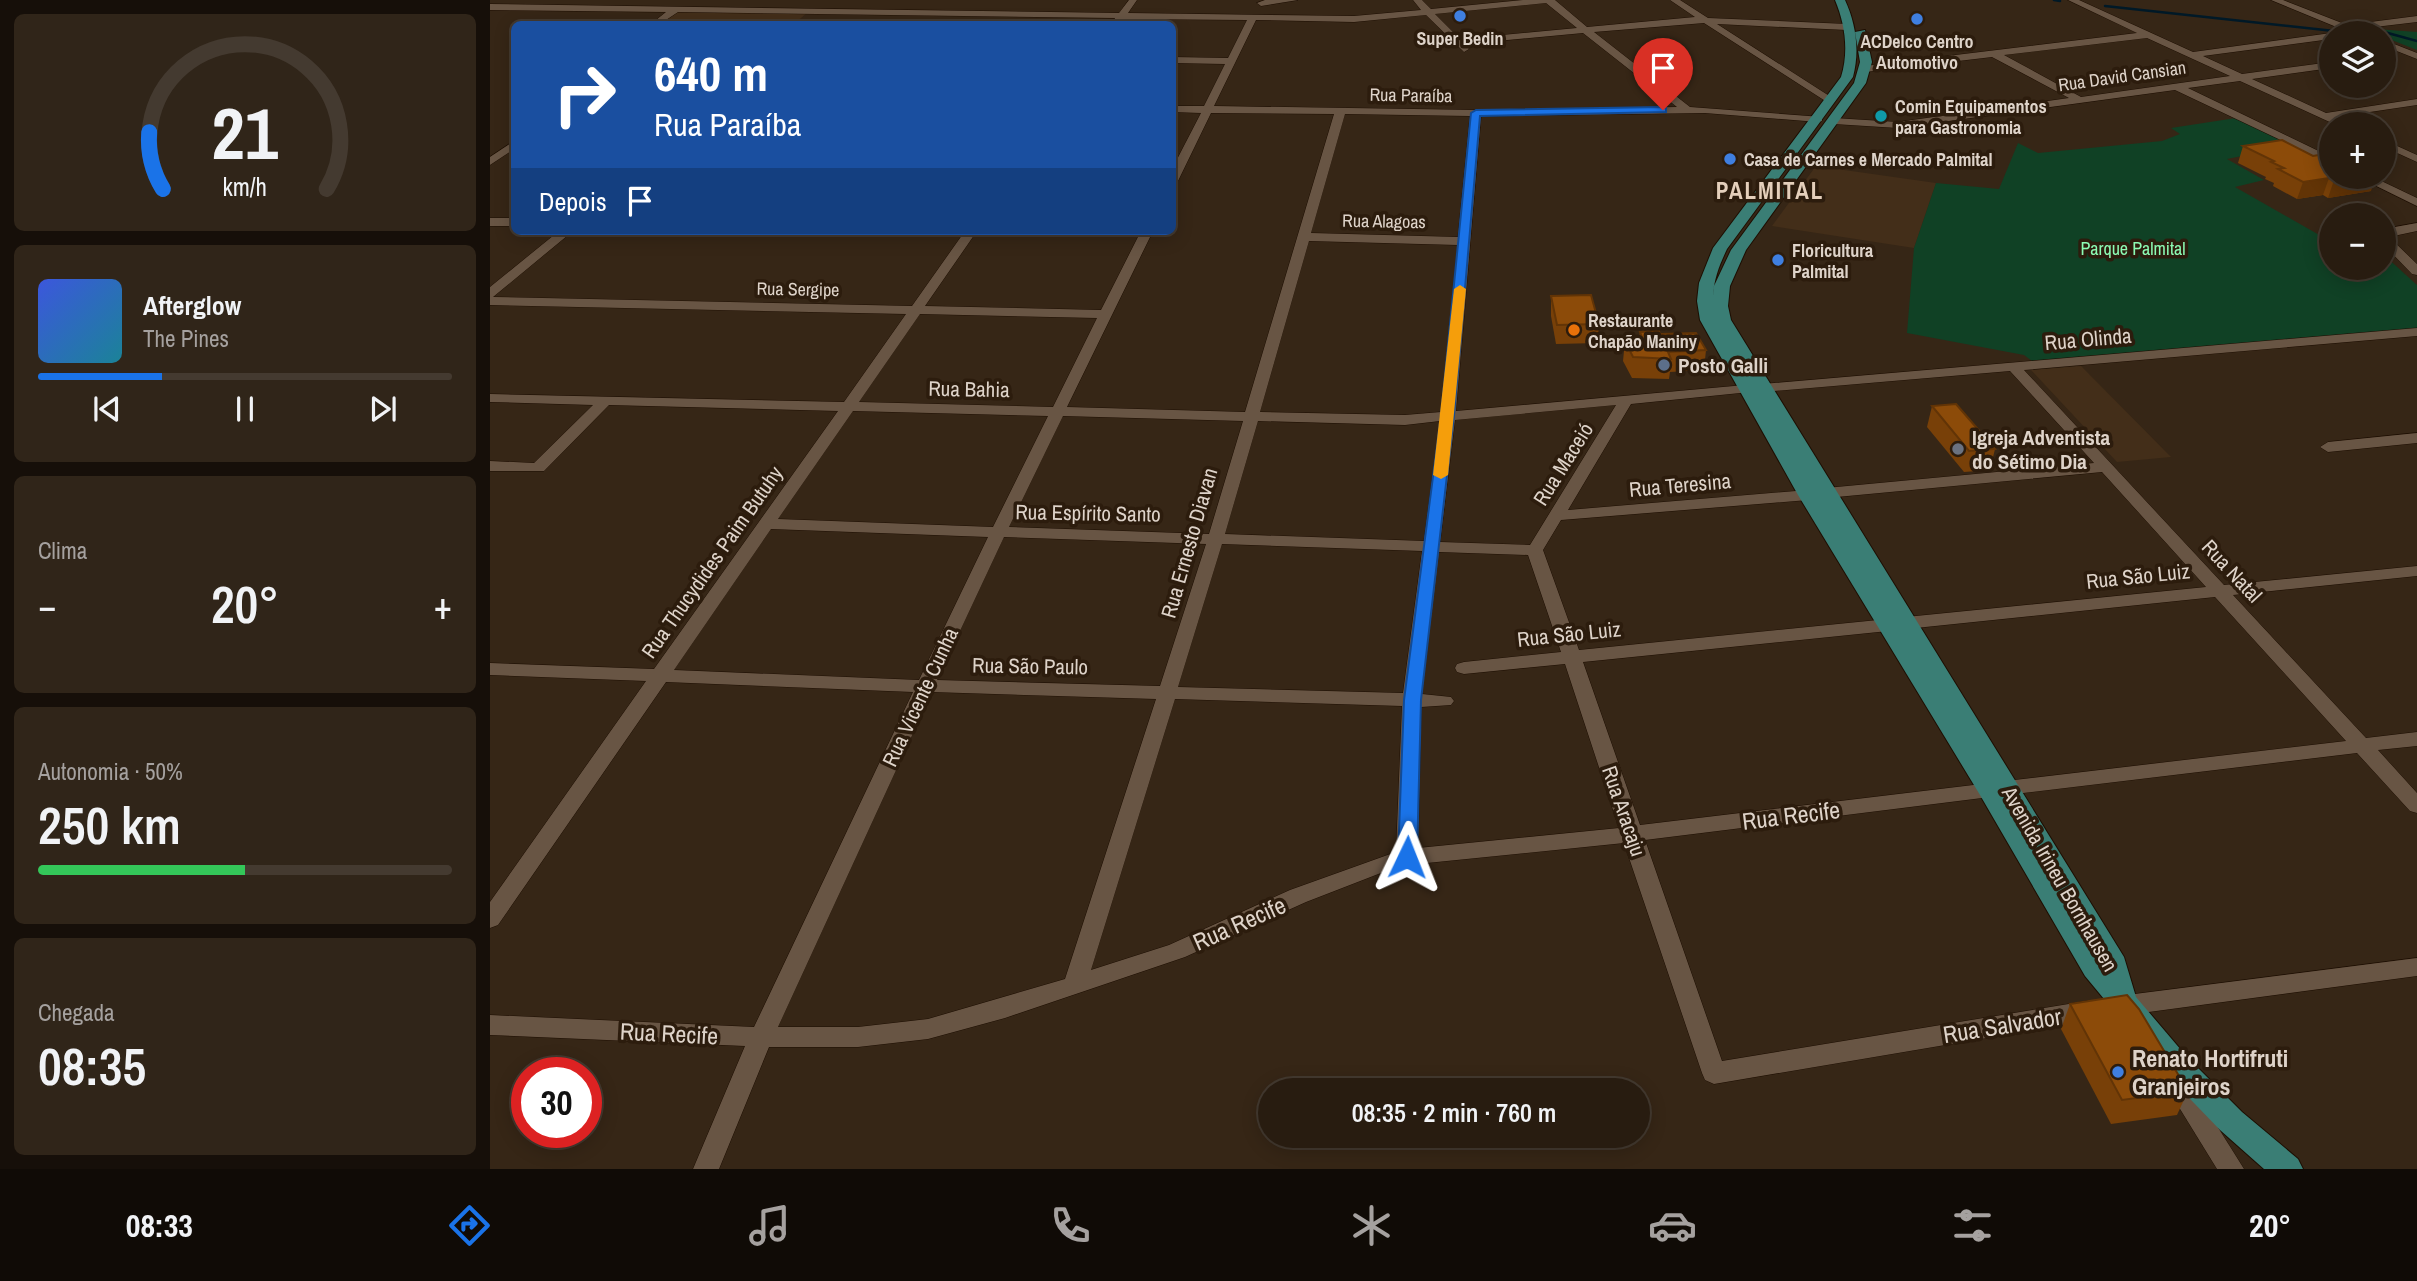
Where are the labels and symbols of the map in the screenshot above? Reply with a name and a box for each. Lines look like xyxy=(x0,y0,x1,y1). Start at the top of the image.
marker: Super Bedin xyxy=(1452,8,1468,24)
marker: ACDelco Centro Automotivo xyxy=(1909,11,1925,27)
place label: Super Bedin xyxy=(1417,26,1503,51)
place label: ACDelco Centro Automotivo xyxy=(1860,29,1974,75)
pin xyxy=(1633,38,1693,110)
street label: Rua David Cansian xyxy=(2056,55,2188,97)
street label: Rua Paraíba xyxy=(1369,82,1453,108)
place label: Comin Equipamentos para Gastronomia xyxy=(1895,94,2047,140)
marker: Comin Equipamentos para Gastronomia xyxy=(1873,108,1889,124)
place label: Casa de Carnes e Mercado Palmital xyxy=(1744,147,1993,172)
marker: Casa de Carnes e Mercado Palmital xyxy=(1722,151,1738,167)
district label: PALMITAL xyxy=(1716,175,1824,206)
street label: Rua Alagoas xyxy=(1342,208,1426,234)
park label: Parque Palmital xyxy=(2080,236,2186,261)
place label: Floricultura Palmital xyxy=(1792,238,1874,284)
marker: Floricultura Palmital xyxy=(1770,252,1786,268)
street label: Rua Sergipe xyxy=(756,276,840,302)
place label: Restaurante Chapão Maniny xyxy=(1588,308,1698,354)
street label: Rua Olinda xyxy=(2043,321,2133,357)
marker: Restaurante Chapão Maniny xyxy=(1566,322,1582,338)
place label: Posto Galli xyxy=(1678,351,1768,380)
marker: Posto Galli xyxy=(1656,357,1672,373)
street label: Rua Bahia xyxy=(928,374,1010,404)
street label: Rua Maceió xyxy=(1526,417,1600,511)
place label: Igreja Adventista do Sétimo Dia xyxy=(1972,423,2111,476)
marker: Igreja Adventista do Sétimo Dia xyxy=(1950,441,1966,457)
street label: Rua Thucydides Paim Butuhy xyxy=(635,460,790,664)
street label: Rua Ernesto Diavan xyxy=(1154,464,1224,622)
street label: Rua Teresina xyxy=(1628,466,1733,504)
street label: Rua Espírito Santo xyxy=(1015,497,1161,529)
street label: Rua Natal xyxy=(2195,533,2269,609)
street label: Rua São Luiz xyxy=(2085,556,2192,596)
street label: Rua São Luiz xyxy=(1516,614,1623,654)
street label: Rua Vicente Cunha xyxy=(875,623,965,771)
street label: Rua São Paulo xyxy=(972,650,1088,682)
street label: Rua Aracaju xyxy=(1595,762,1653,860)
street label: Avenida Irineu Bornhausen xyxy=(1995,780,2125,977)
street label: Rua Recife xyxy=(1740,793,1842,837)
position arrow xyxy=(1370,820,1444,894)
street label: Rua Recife xyxy=(1188,888,1290,958)
street label: Rua Salvador xyxy=(1941,1000,2064,1050)
street label: Rua Recife xyxy=(619,1014,719,1052)
place label: Renato Hortifruti Granjeiros xyxy=(2132,1042,2288,1102)
speed limit sign: 30 xyxy=(511,1057,602,1148)
marker: Renato Hortifruti Granjeiros xyxy=(2110,1064,2126,1080)

